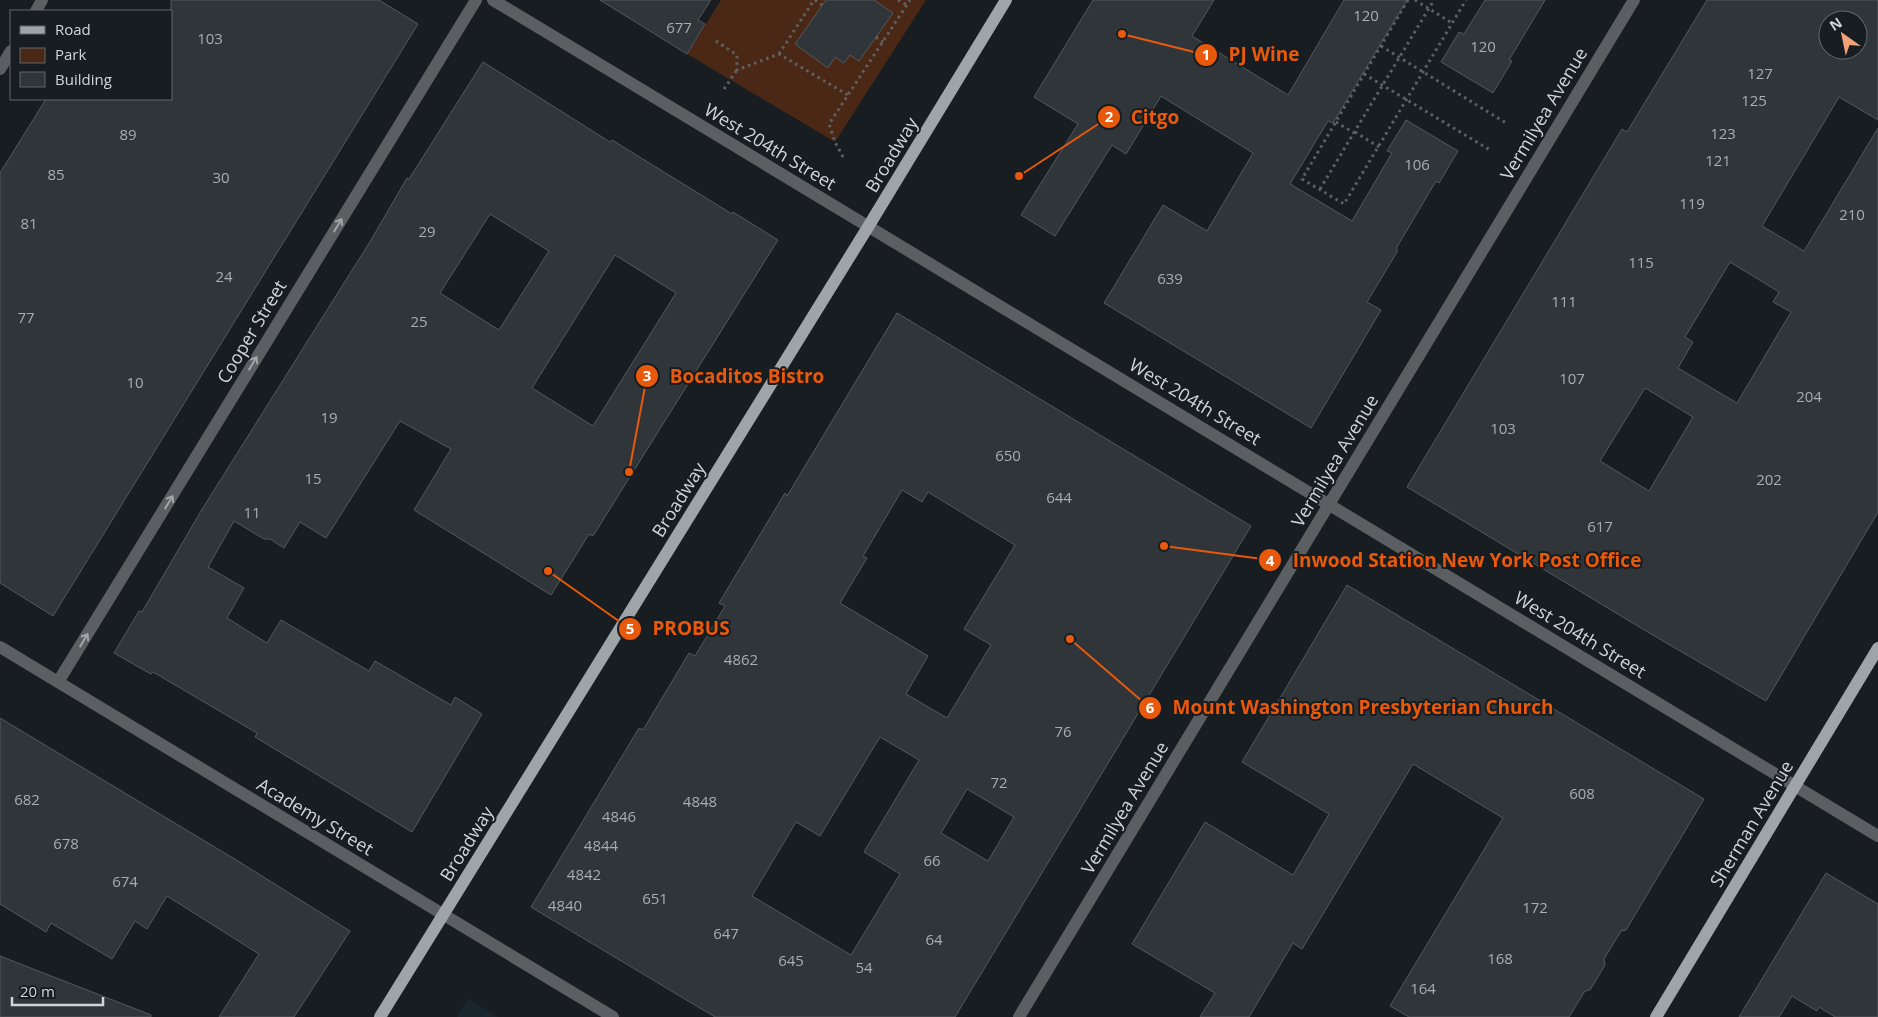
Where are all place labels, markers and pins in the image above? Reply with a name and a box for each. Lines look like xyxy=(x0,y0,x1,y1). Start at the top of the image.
callout: PJ Wine xyxy=(1193,38,1309,72)
callout: Citgo xyxy=(1096,100,1190,134)
callout: Bocaditos Bistro xyxy=(634,359,834,393)
callout: Inwood Station New York Post Office xyxy=(1258,543,1651,577)
callout: PROBUS xyxy=(617,612,739,646)
callout: Mount Washington Presbyterian Church xyxy=(1138,691,1564,725)

